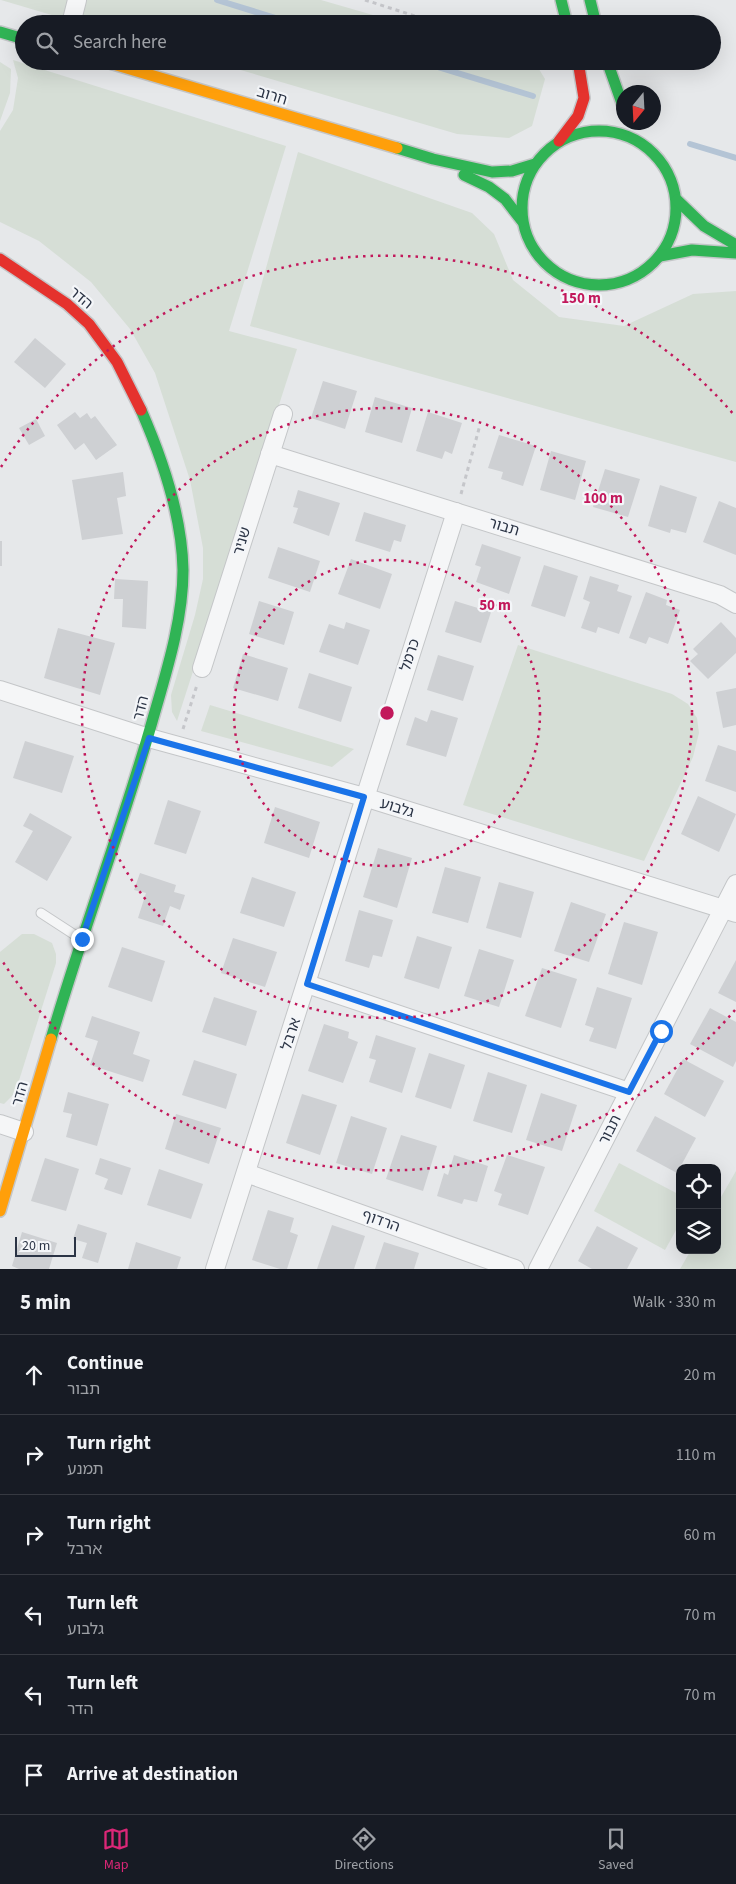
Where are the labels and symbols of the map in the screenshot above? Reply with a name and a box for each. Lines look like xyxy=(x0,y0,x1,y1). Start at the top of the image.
street label: חרוב xyxy=(254,81,290,111)
north arrow xyxy=(616,85,661,130)
street label: הדר xyxy=(65,282,97,314)
text: 150 m xyxy=(561,288,601,309)
text: 100 m xyxy=(583,488,623,509)
street label: תבור xyxy=(486,512,522,542)
street label: שניר xyxy=(228,524,256,558)
text: 50 m xyxy=(479,595,511,616)
street label: כרמל xyxy=(395,636,425,674)
street label: הדר xyxy=(128,693,154,723)
centre of rings xyxy=(378,704,396,722)
street label: גלבוע xyxy=(377,793,417,823)
route end xyxy=(71,928,94,951)
street label: ארבל xyxy=(276,1015,306,1053)
route start xyxy=(650,1020,673,1043)
street label: הדר xyxy=(6,1079,34,1109)
street label: תבור xyxy=(594,1111,626,1149)
street label: הרדוף xyxy=(359,1204,403,1238)
scale bar xyxy=(15,1234,76,1257)

